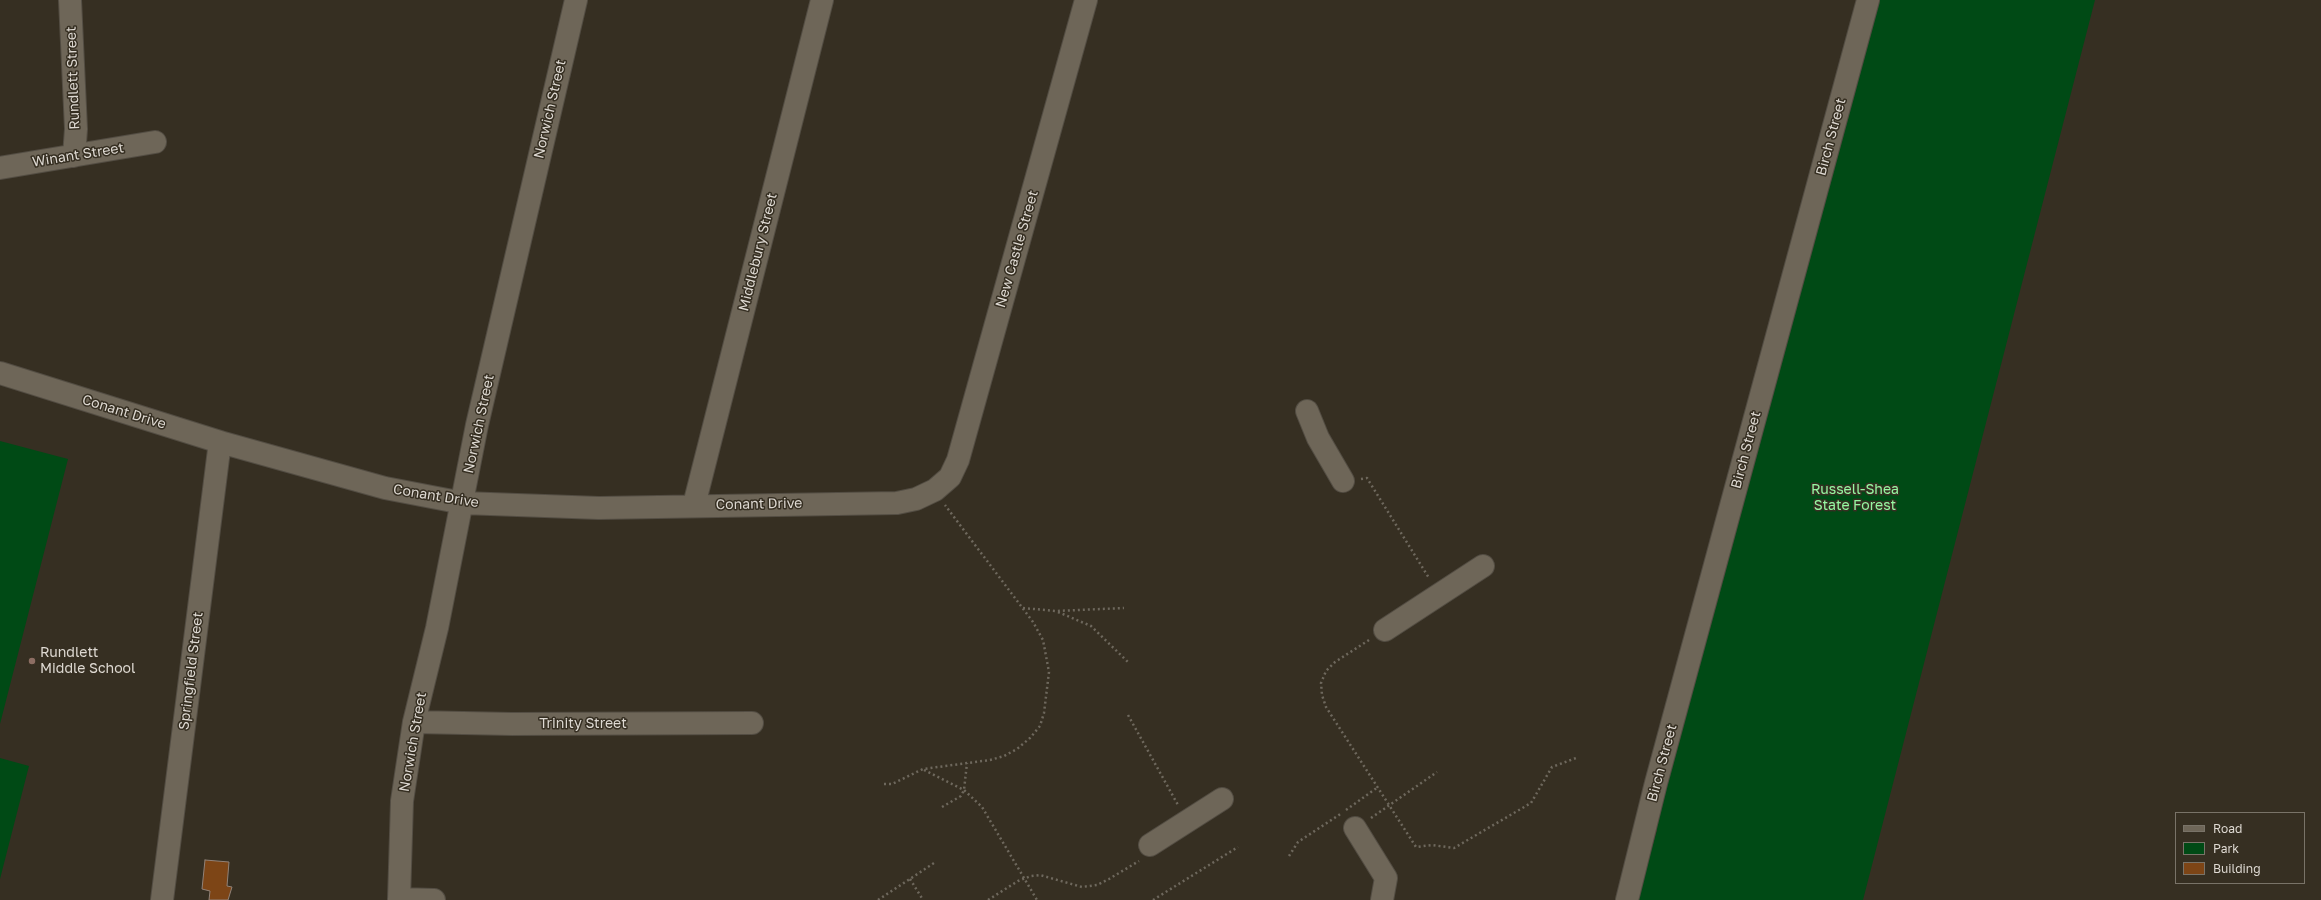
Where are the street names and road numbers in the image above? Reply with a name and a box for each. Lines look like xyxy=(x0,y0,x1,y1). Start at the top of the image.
street label: Rundlett Street xyxy=(63,26,83,130)
street label: Norwich Street xyxy=(530,58,570,160)
street label: Birch Street xyxy=(1813,96,1849,178)
street label: Winant Street xyxy=(31,139,125,171)
street label: New Castle Street xyxy=(992,188,1042,310)
street label: Middlebury Street xyxy=(735,191,781,313)
street label: Norwich Street xyxy=(460,373,498,475)
street label: Conant Drive xyxy=(80,391,168,433)
street label: Birch Street xyxy=(1728,409,1764,491)
street label: Conant Drive xyxy=(392,481,480,511)
street label: Conant Drive xyxy=(716,495,802,513)
street label: Springfield Street xyxy=(175,611,207,731)
street label: Norwich Street xyxy=(396,691,430,793)
street label: Trinity Street xyxy=(539,716,627,732)
street label: Birch Street xyxy=(1644,722,1680,804)

